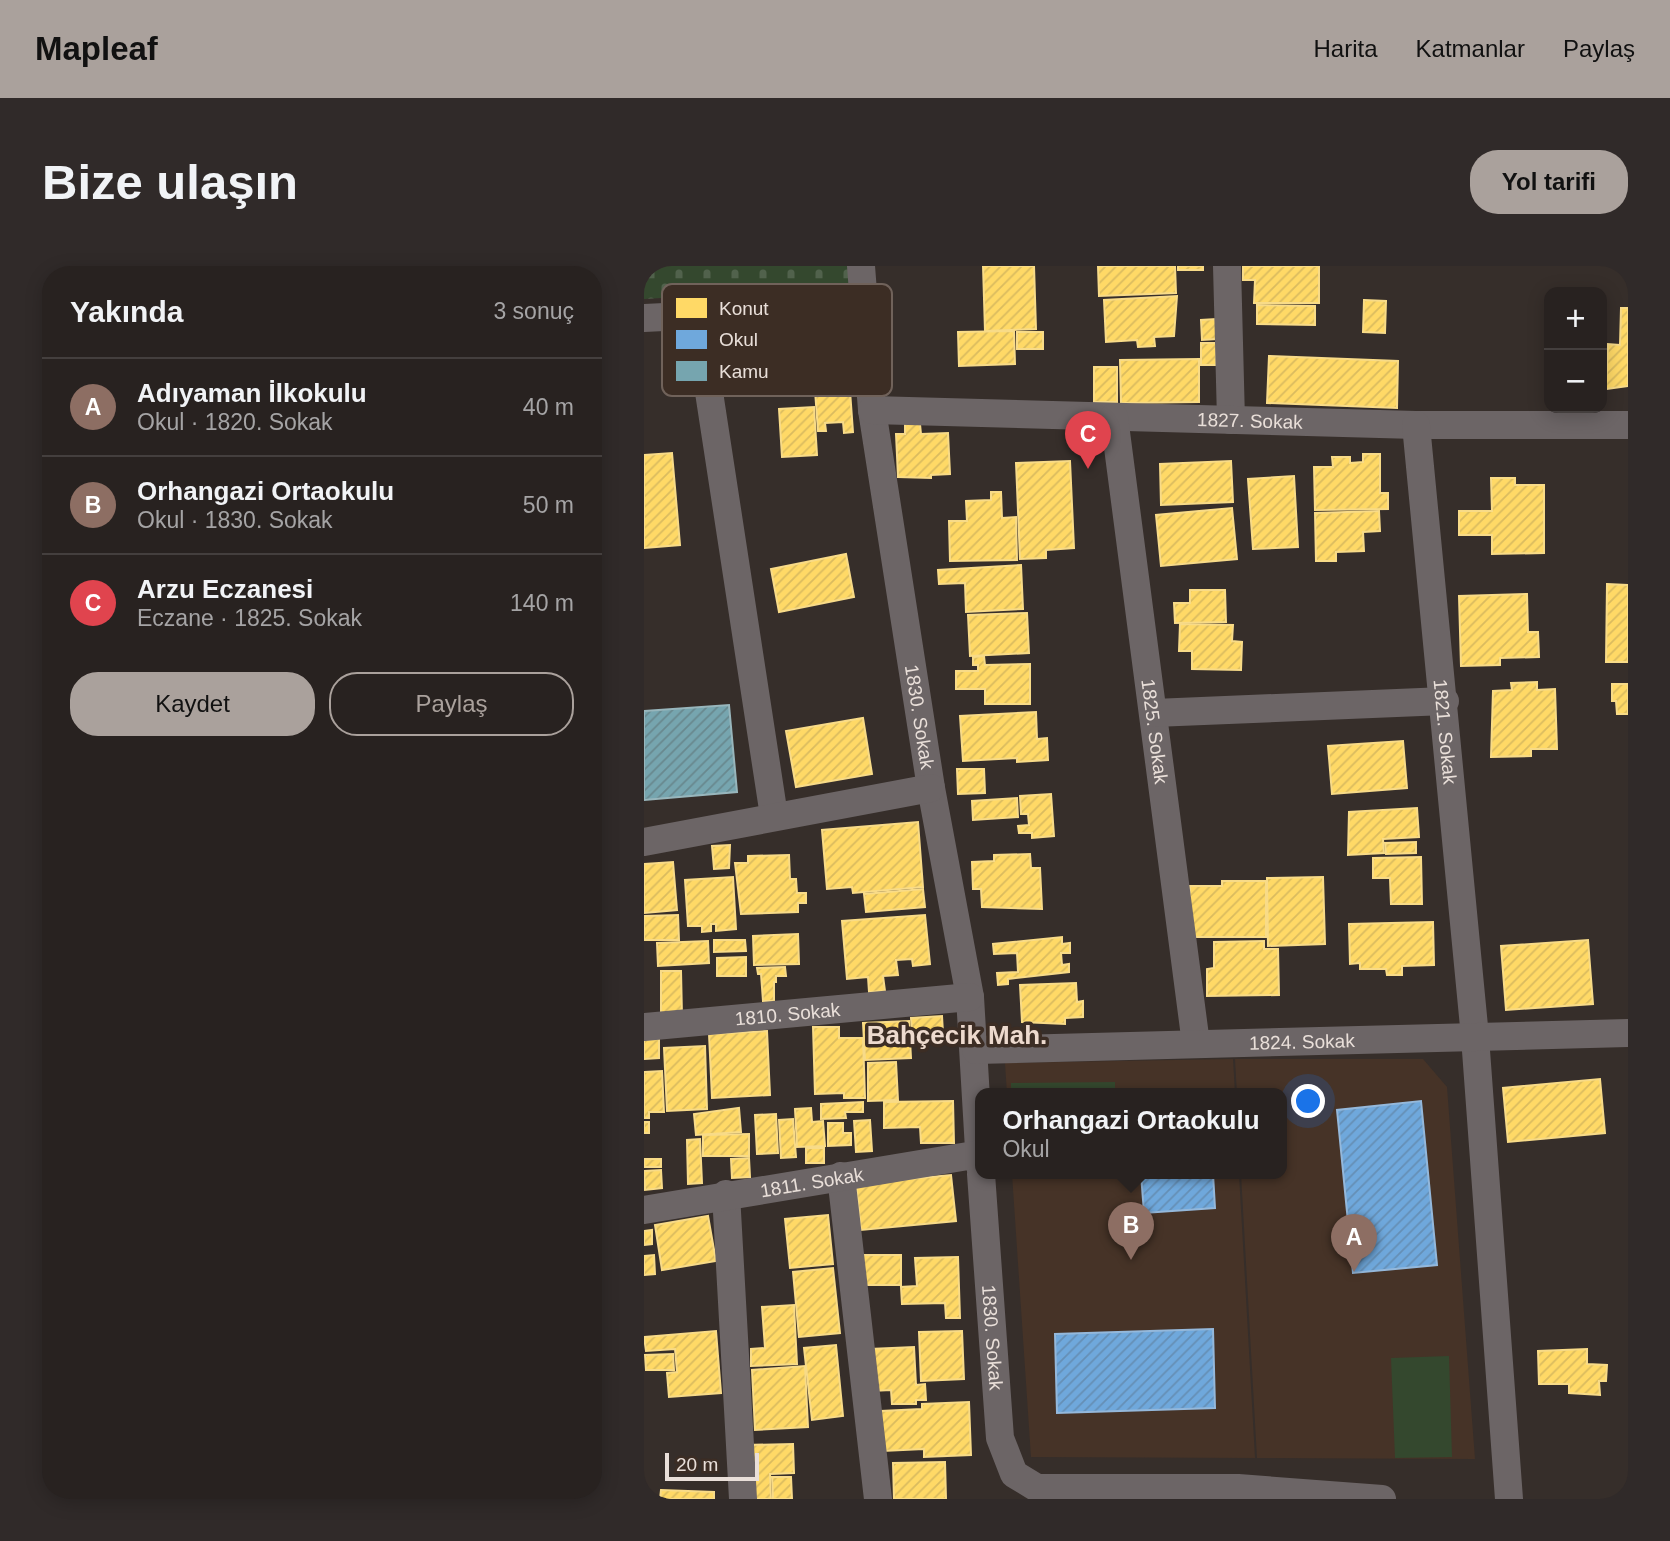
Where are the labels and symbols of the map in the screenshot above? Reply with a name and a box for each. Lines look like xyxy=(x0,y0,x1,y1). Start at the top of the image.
legend xyxy=(662,284,892,396)
text: Konut xyxy=(719,298,769,319)
text: Okul xyxy=(719,329,758,350)
text: Kamu xyxy=(719,361,769,382)
street label: 1827. Sokak xyxy=(1197,409,1303,433)
pin: C xyxy=(1065,411,1111,469)
street label: 1830. Sokak xyxy=(901,663,938,771)
street label: 1825. Sokak xyxy=(1137,678,1172,786)
street label: 1821. Sokak xyxy=(1430,678,1461,786)
street label: 1810. Sokak xyxy=(734,999,842,1030)
district label: Bahçecik Mah. xyxy=(867,1020,1047,1050)
street label: 1824. Sokak xyxy=(1249,1030,1356,1054)
your location xyxy=(1291,1084,1325,1118)
street label: 1811. Sokak xyxy=(759,1164,865,1201)
pin: B xyxy=(1108,1202,1154,1260)
pin: A xyxy=(1331,1214,1377,1272)
street label: 1830. Sokak xyxy=(978,1284,1007,1392)
scale bar xyxy=(665,1450,760,1482)

